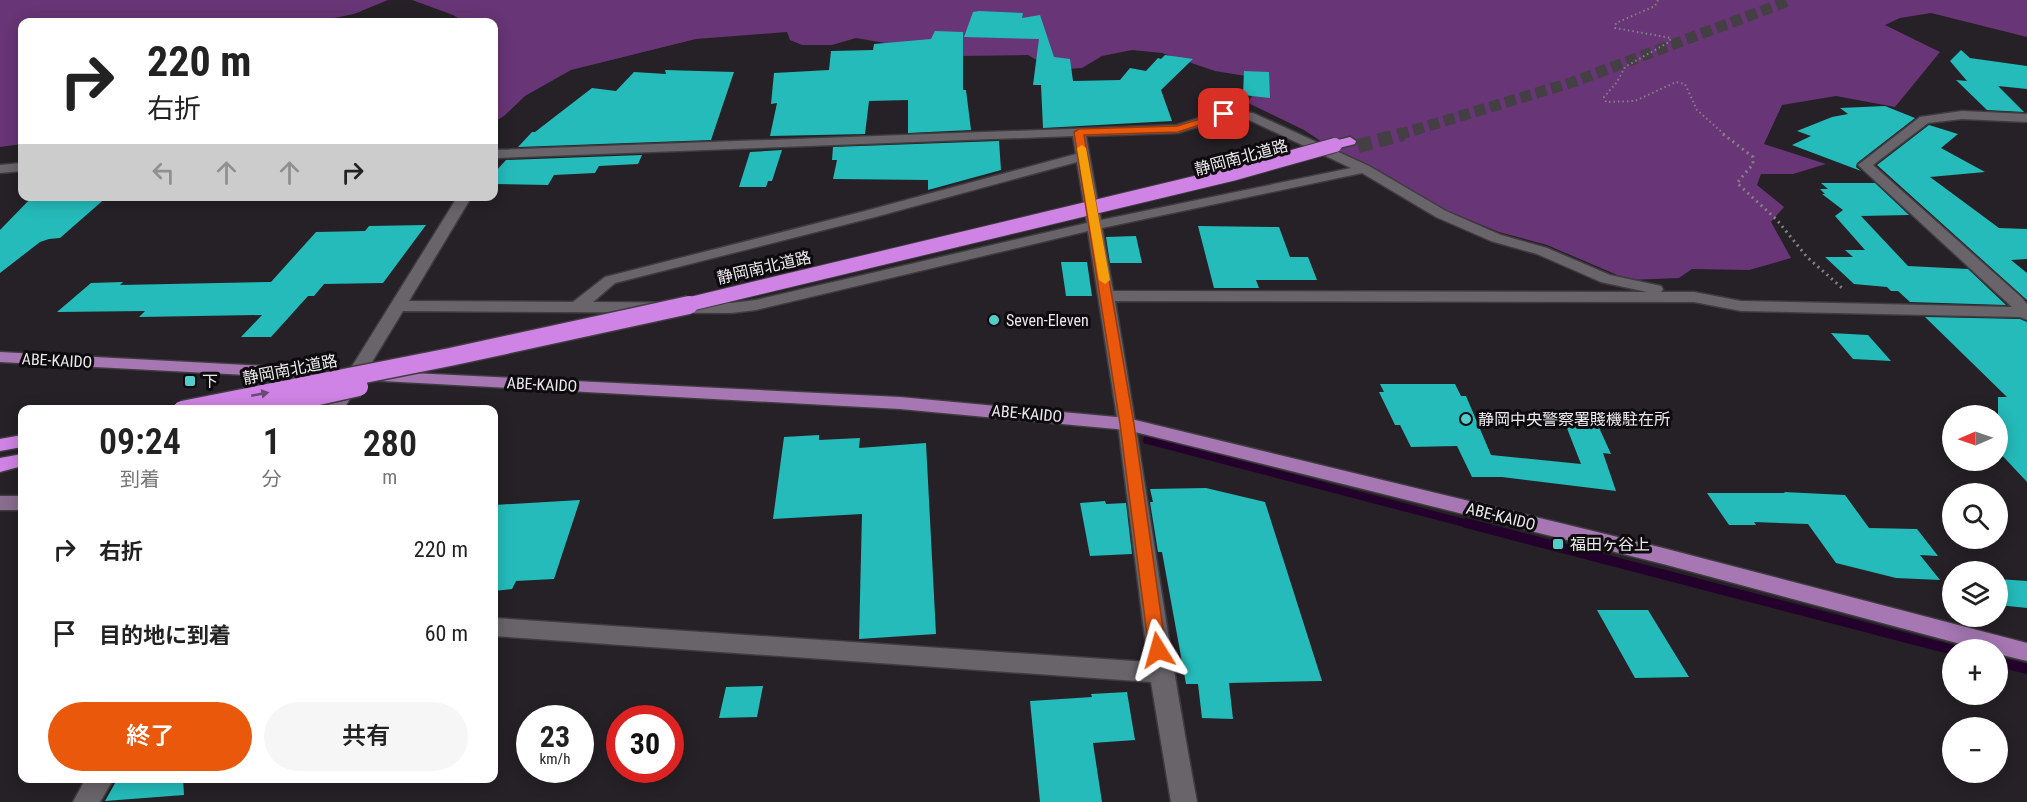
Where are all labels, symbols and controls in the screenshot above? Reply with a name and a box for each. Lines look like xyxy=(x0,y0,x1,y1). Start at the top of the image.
text: 220 m xyxy=(147,37,252,86)
icon: right xyxy=(48,42,126,120)
pin xyxy=(1198,88,1249,139)
text: 右折 xyxy=(147,93,201,125)
icon: arrive xyxy=(1207,97,1240,130)
street label: 静岡南北道路 xyxy=(1192,136,1290,179)
icon: left xyxy=(147,156,180,189)
icon: ahead xyxy=(210,156,243,189)
icon: ahead xyxy=(273,156,306,189)
icon: right xyxy=(336,156,369,189)
street label: 静岡南北道路 xyxy=(715,247,813,288)
place label: Seven-Eleven xyxy=(1006,311,1089,330)
marker: Seven-Eleven xyxy=(987,313,1001,327)
street label: ABE-KAIDO xyxy=(21,349,93,372)
street label: 静岡南北道路 xyxy=(241,351,339,388)
place label: 下 xyxy=(202,372,218,391)
street label: ABE-KAIDO xyxy=(506,373,578,396)
marker: 下 xyxy=(183,374,197,388)
one-way arrow xyxy=(251,389,270,398)
street label: ABE-KAIDO xyxy=(991,401,1063,426)
north arrow xyxy=(1942,405,2008,471)
map controls xyxy=(1942,405,2008,783)
place label: 静岡中央警察署賤機駐在所 xyxy=(1478,410,1670,429)
marker: 静岡中央警察署賤機駐在所 xyxy=(1459,412,1473,426)
text: 09:24 xyxy=(99,421,181,463)
text: 1 xyxy=(263,421,281,463)
text: 280 xyxy=(363,423,417,465)
text: m xyxy=(382,465,397,489)
text: 到着 xyxy=(120,467,160,491)
text: 分 xyxy=(262,467,282,491)
button: search xyxy=(1942,483,2008,549)
street label: ABE-KAIDO xyxy=(1464,499,1537,534)
icon: right xyxy=(48,533,81,566)
place label: 福田ヶ谷上 xyxy=(1570,535,1650,554)
text: 220 m xyxy=(414,537,468,562)
marker: 福田ヶ谷上 xyxy=(1551,537,1565,551)
text: 右折 xyxy=(99,539,143,564)
button: layers xyxy=(1942,561,2008,627)
icon: arrive xyxy=(48,617,81,650)
position arrow xyxy=(1126,618,1190,682)
text: 60 m xyxy=(425,621,468,646)
text: 目的地に到着 xyxy=(99,623,231,648)
button: + xyxy=(1942,639,2008,705)
button: 終了 xyxy=(48,702,252,771)
button: 共有 xyxy=(264,702,468,771)
speed limit sign: 30 xyxy=(606,705,684,783)
button: − xyxy=(1942,717,2008,783)
text: 23 xyxy=(540,719,570,754)
text: km/h xyxy=(540,750,570,768)

